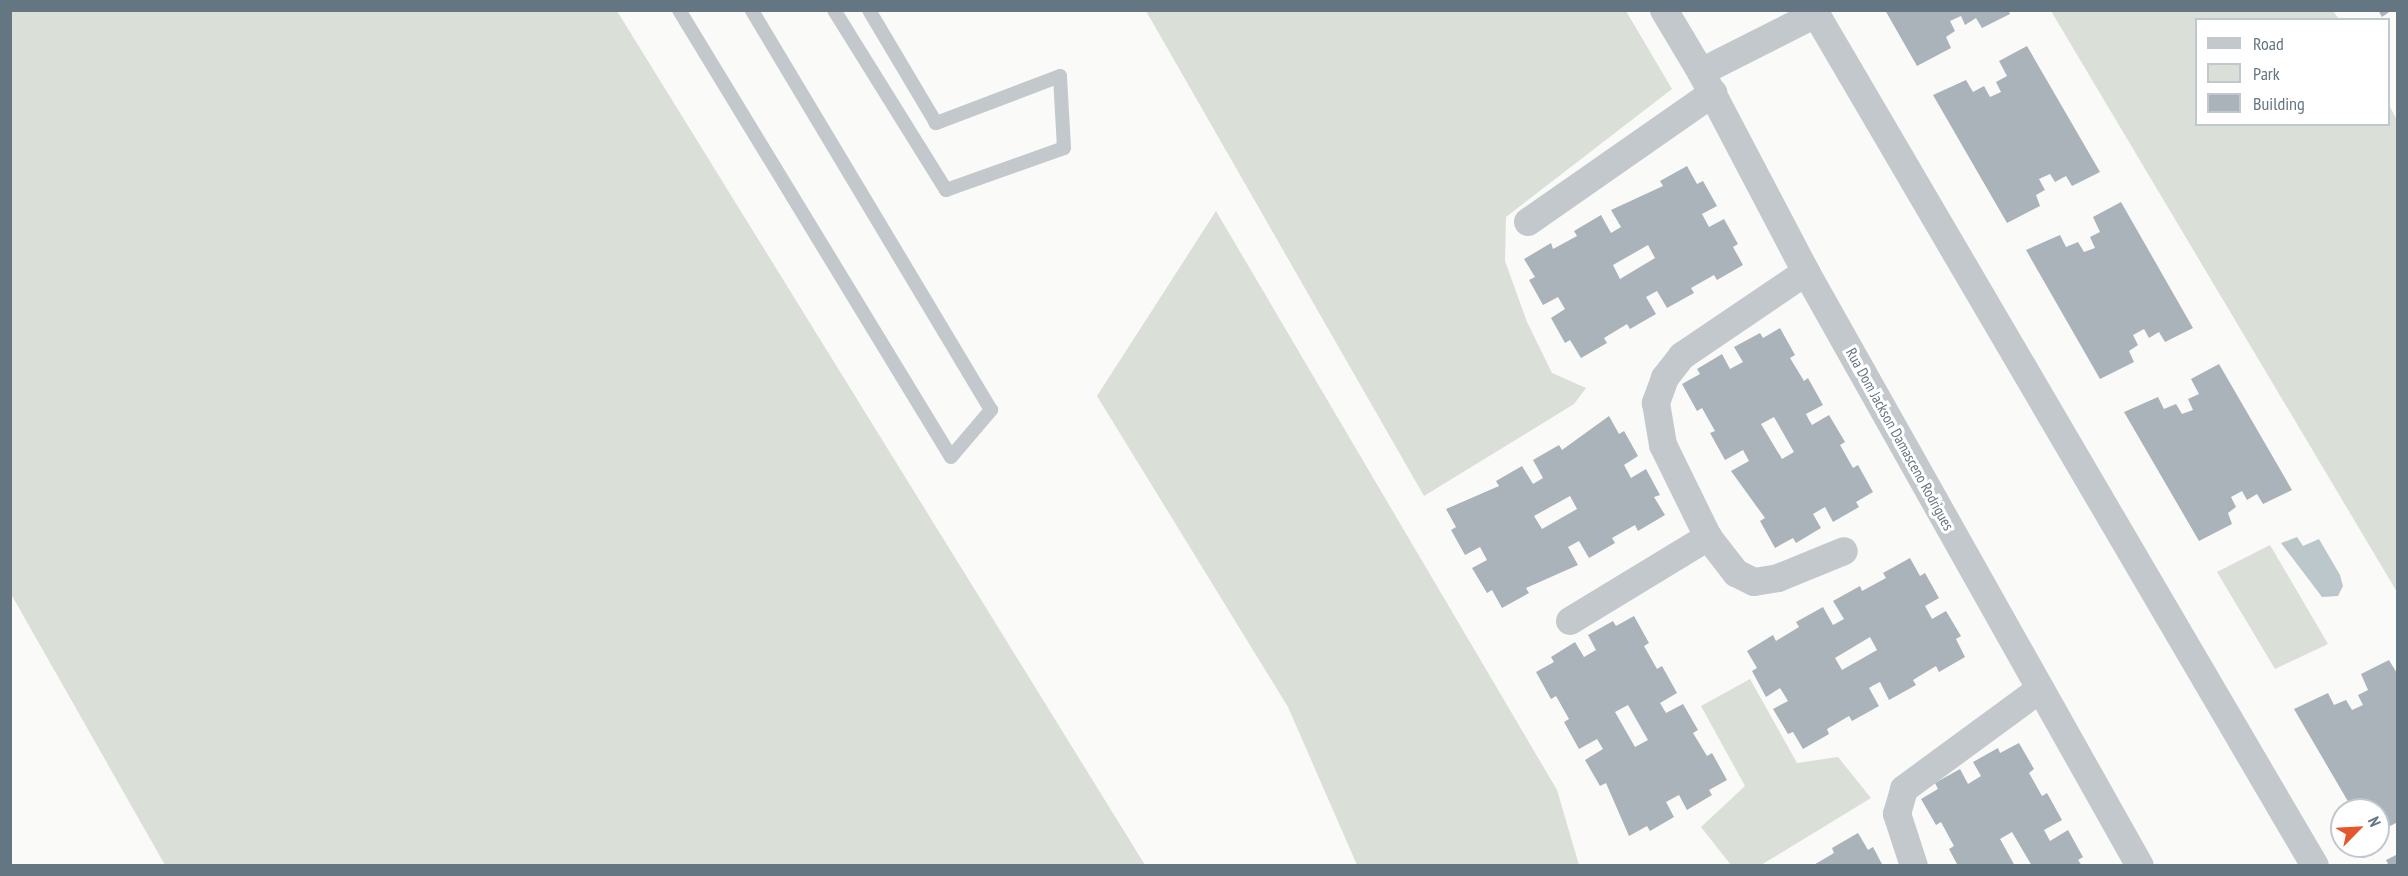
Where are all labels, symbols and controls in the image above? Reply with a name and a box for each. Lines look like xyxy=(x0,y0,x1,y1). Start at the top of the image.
legend xyxy=(2195,18,2390,126)
text: Road xyxy=(2253,32,2284,55)
text: Park xyxy=(2253,62,2280,85)
text: Building xyxy=(2253,92,2305,115)
street label: Rua Dom Jackson Damasceno Rodrigues xyxy=(1842,345,1958,533)
north arrow xyxy=(2330,798,2390,858)
text: N xyxy=(2364,813,2386,829)

